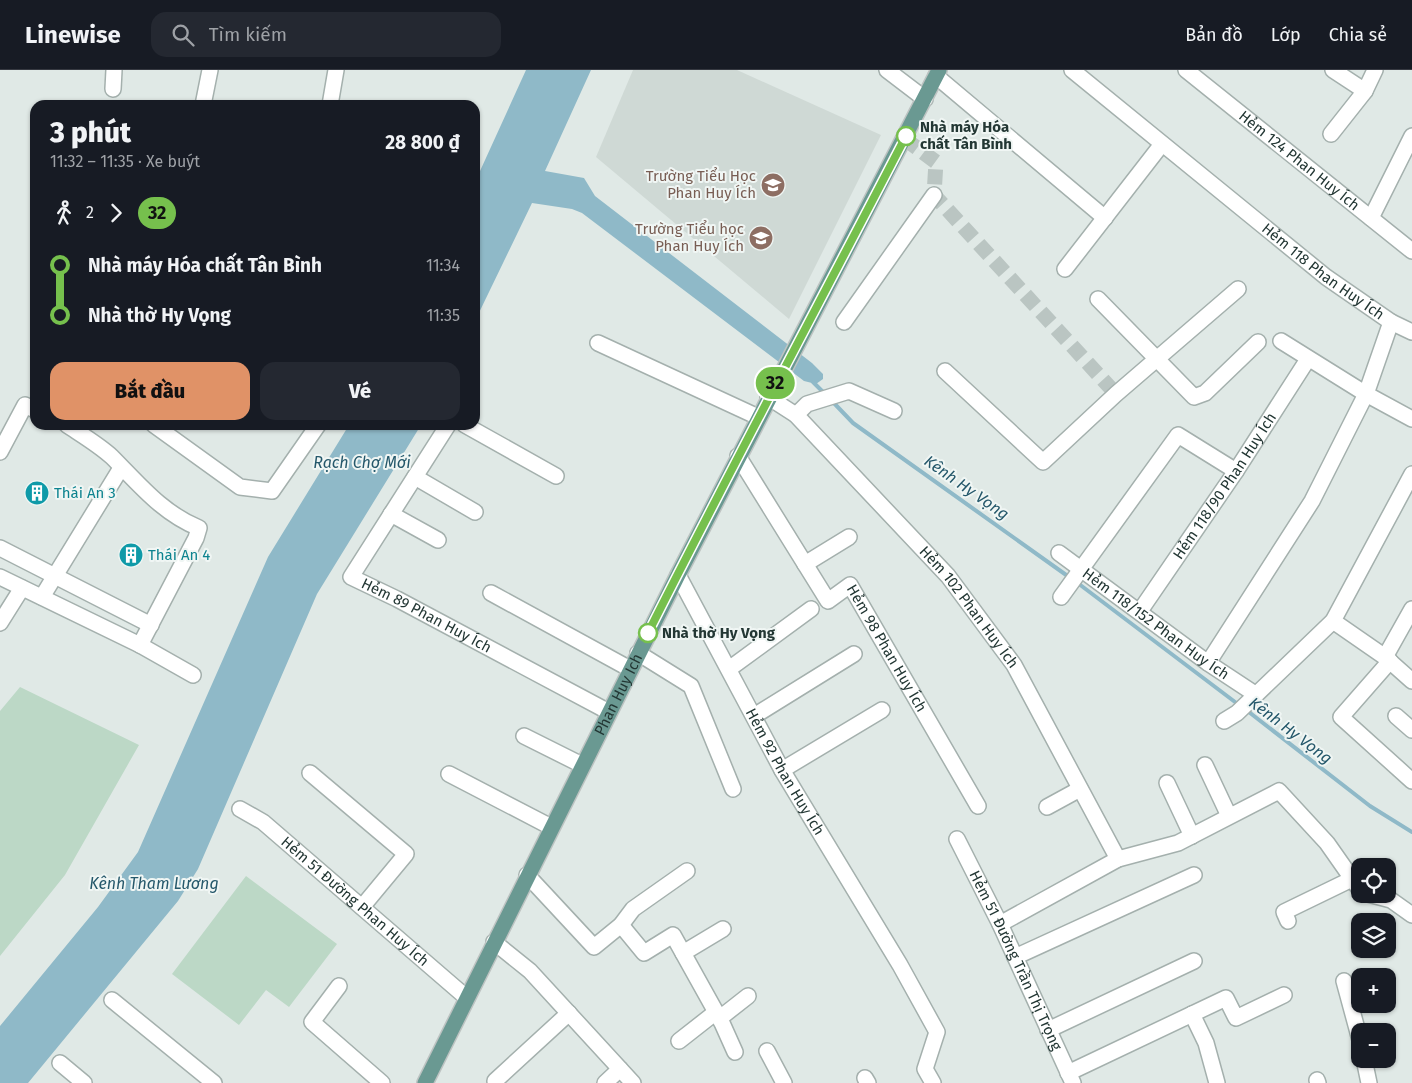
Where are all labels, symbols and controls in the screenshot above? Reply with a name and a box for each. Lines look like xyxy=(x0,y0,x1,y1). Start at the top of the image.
search box xyxy=(151,12,501,57)
text: Linewise xyxy=(25,21,121,49)
icon: search xyxy=(169,21,197,49)
text: Tìm kiếm xyxy=(209,23,287,46)
text: Bản đồ xyxy=(1185,24,1243,46)
text: Lớp xyxy=(1271,24,1301,46)
text: Chia sẻ xyxy=(1329,24,1387,46)
street label: Hẻm 124 Phan Huy Ích xyxy=(1235,107,1363,214)
text: 3 phút xyxy=(50,116,131,149)
place label: Nhà máy Hóa chất Tân Bình xyxy=(920,118,1012,153)
marker: Nhà máy Hóa chất Tân Bình xyxy=(896,126,916,146)
text: 28 800 ₫ xyxy=(385,131,460,154)
text: 11:32 – 11:35 · Xe buýt xyxy=(50,152,200,171)
place label: Trường Tiểu Học Phan Huy Ích xyxy=(646,167,756,202)
school or university icon: Trường Tiểu Học Phan Huy Ích xyxy=(760,172,786,198)
icon: walk xyxy=(50,199,78,227)
icon: forward xyxy=(102,199,130,227)
text: 32 xyxy=(148,202,166,224)
text: 2 xyxy=(86,203,94,222)
street label: Hẻm 118 Phan Huy Ích xyxy=(1258,219,1388,324)
place label: Trường Tiểu học Phan Huy Ích xyxy=(635,220,744,255)
school or university icon: Trường Tiểu học Phan Huy Ích xyxy=(748,225,774,251)
text: Nhà máy Hóa chất Tân Bình xyxy=(88,254,322,277)
text: 11:34 xyxy=(426,256,460,275)
text: Nhà thờ Hy Vọng xyxy=(88,304,231,327)
text: 11:35 xyxy=(426,306,460,325)
button: Bắt đầu xyxy=(50,362,250,420)
button: Vé xyxy=(260,362,460,420)
line badge: 32 xyxy=(752,367,798,399)
text: 32 xyxy=(766,372,784,394)
street label: Hẻm 118/90 Phan Huy Ích xyxy=(1169,409,1280,563)
water label: Kênh Hy Vọng xyxy=(921,451,1013,524)
water label: Rạch Chợ Mới xyxy=(313,453,411,472)
building icon: Thái An 3 xyxy=(24,480,50,506)
place label: Thái An 3 xyxy=(54,484,116,502)
building icon: Thái An 4 xyxy=(118,542,144,568)
street label: Hẻm 102 Phan Huy Ích xyxy=(915,542,1022,672)
place label: Thái An 4 xyxy=(148,546,210,564)
street label: Hẻm 118/152 Phan Huy Ích xyxy=(1079,564,1233,683)
street label: Hẻm 89 Phan Huy Ích xyxy=(359,574,495,657)
street label: Hẻm 98 Phan Huy Ích xyxy=(843,581,931,715)
marker: Nhà thờ Hy Vọng xyxy=(638,623,658,643)
place label: Nhà thờ Hy Vọng xyxy=(662,624,776,642)
street label: Phan Huy Ich xyxy=(591,651,646,738)
water label: Kênh Hy Vọng xyxy=(1245,693,1336,768)
street label: Hẻm 92 Phan Huy Ích xyxy=(742,705,828,838)
street label: Hẻm 51 Đường Phan Huy Ích xyxy=(277,833,433,970)
map controls xyxy=(1351,858,1396,1068)
button: locate xyxy=(1351,858,1396,903)
street label: Hẻm 51 Đường Trần Thị Trọng xyxy=(965,868,1066,1054)
water label: Kênh Tham Lương xyxy=(89,874,219,893)
button: layers xyxy=(1351,913,1396,958)
button: + xyxy=(1351,968,1396,1013)
button: − xyxy=(1351,1023,1396,1068)

